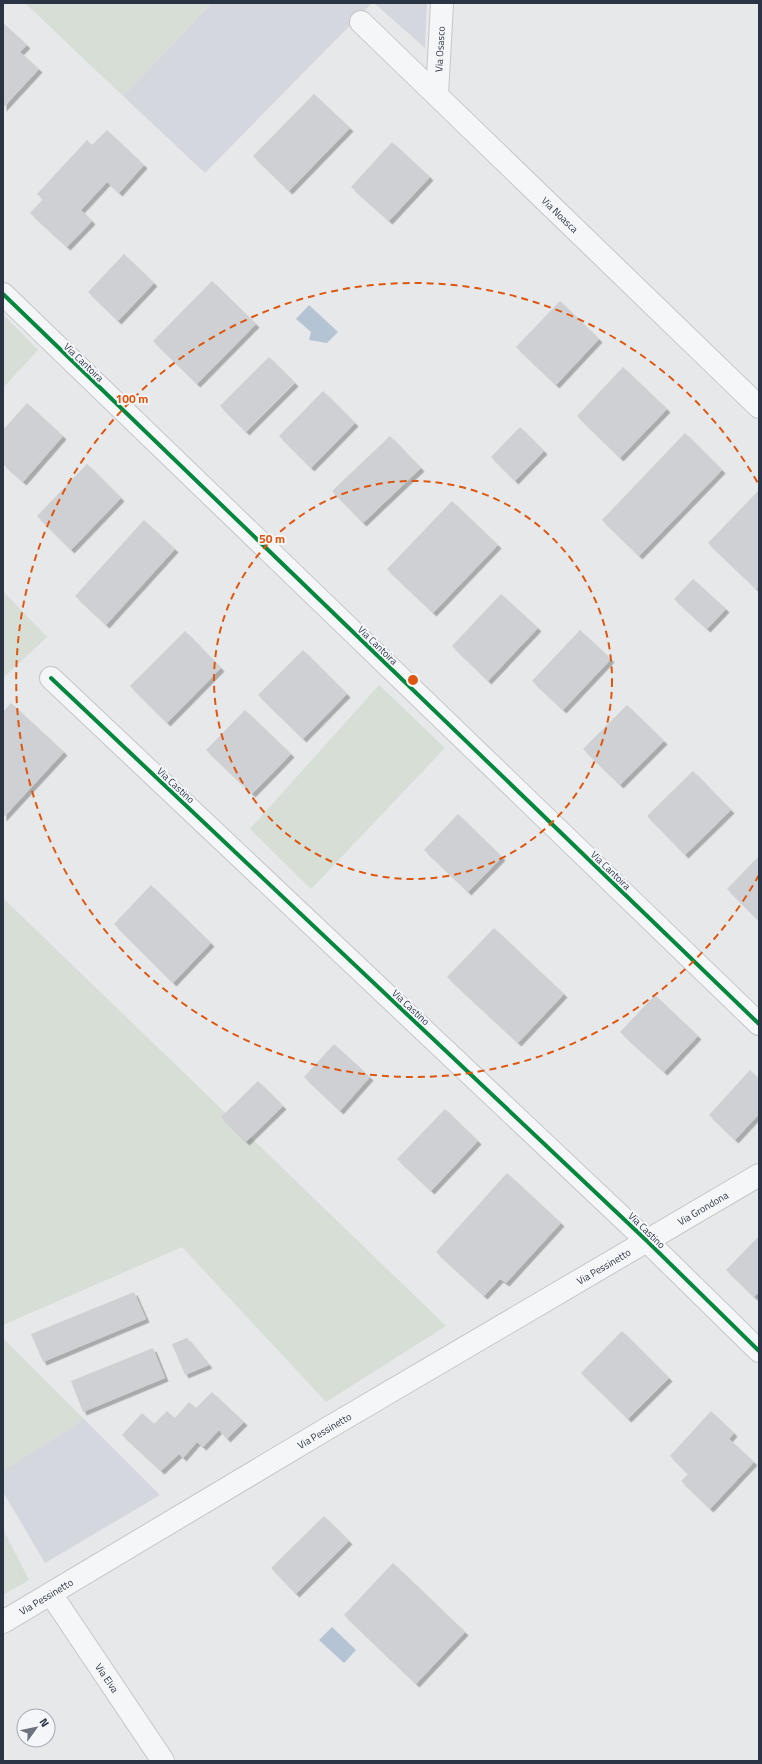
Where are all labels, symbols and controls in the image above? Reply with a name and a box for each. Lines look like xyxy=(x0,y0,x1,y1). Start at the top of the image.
street label: Via Osasco xyxy=(431,26,449,72)
street label: Via Noasca xyxy=(538,193,582,236)
street label: Via Cantoira xyxy=(60,339,107,385)
text: 100 m xyxy=(116,389,148,408)
text: 50 m xyxy=(259,529,285,548)
street label: Via Cantoira xyxy=(354,622,401,668)
centre of rings xyxy=(406,673,420,687)
street label: Via Castino xyxy=(153,764,198,807)
street label: Via Cantoira xyxy=(587,847,634,893)
street label: Via Castino xyxy=(388,986,433,1029)
street label: Via Grondona xyxy=(675,1188,731,1229)
street label: Via Castino xyxy=(625,1209,669,1252)
street label: Via Pessinetto xyxy=(574,1245,634,1288)
street label: Via Pessinetto xyxy=(295,1409,354,1453)
street label: Via Pessinetto xyxy=(16,1575,76,1619)
street label: Via Elva xyxy=(91,1660,122,1696)
north arrow xyxy=(16,1708,56,1748)
text: N xyxy=(36,1715,53,1730)

